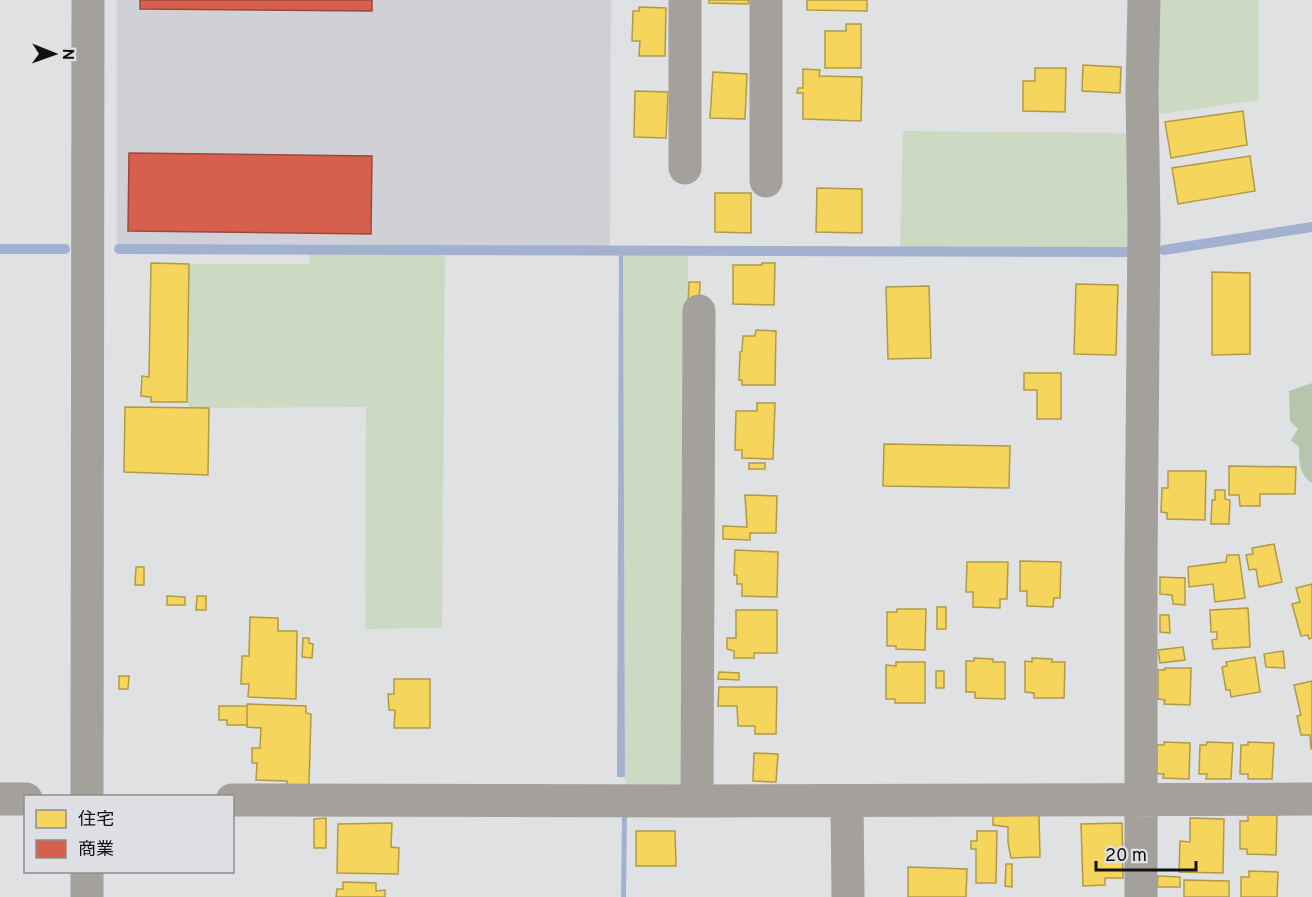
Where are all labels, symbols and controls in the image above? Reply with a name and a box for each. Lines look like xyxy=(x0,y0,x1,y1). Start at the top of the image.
north arrow xyxy=(24,24,84,84)
text: N xyxy=(57,48,77,60)
legend xyxy=(24,795,234,873)
text: 住宅 xyxy=(78,809,114,832)
scale bar xyxy=(1096,834,1196,872)
text: 商業 xyxy=(78,839,114,862)
text: 20 m xyxy=(1105,845,1147,868)

